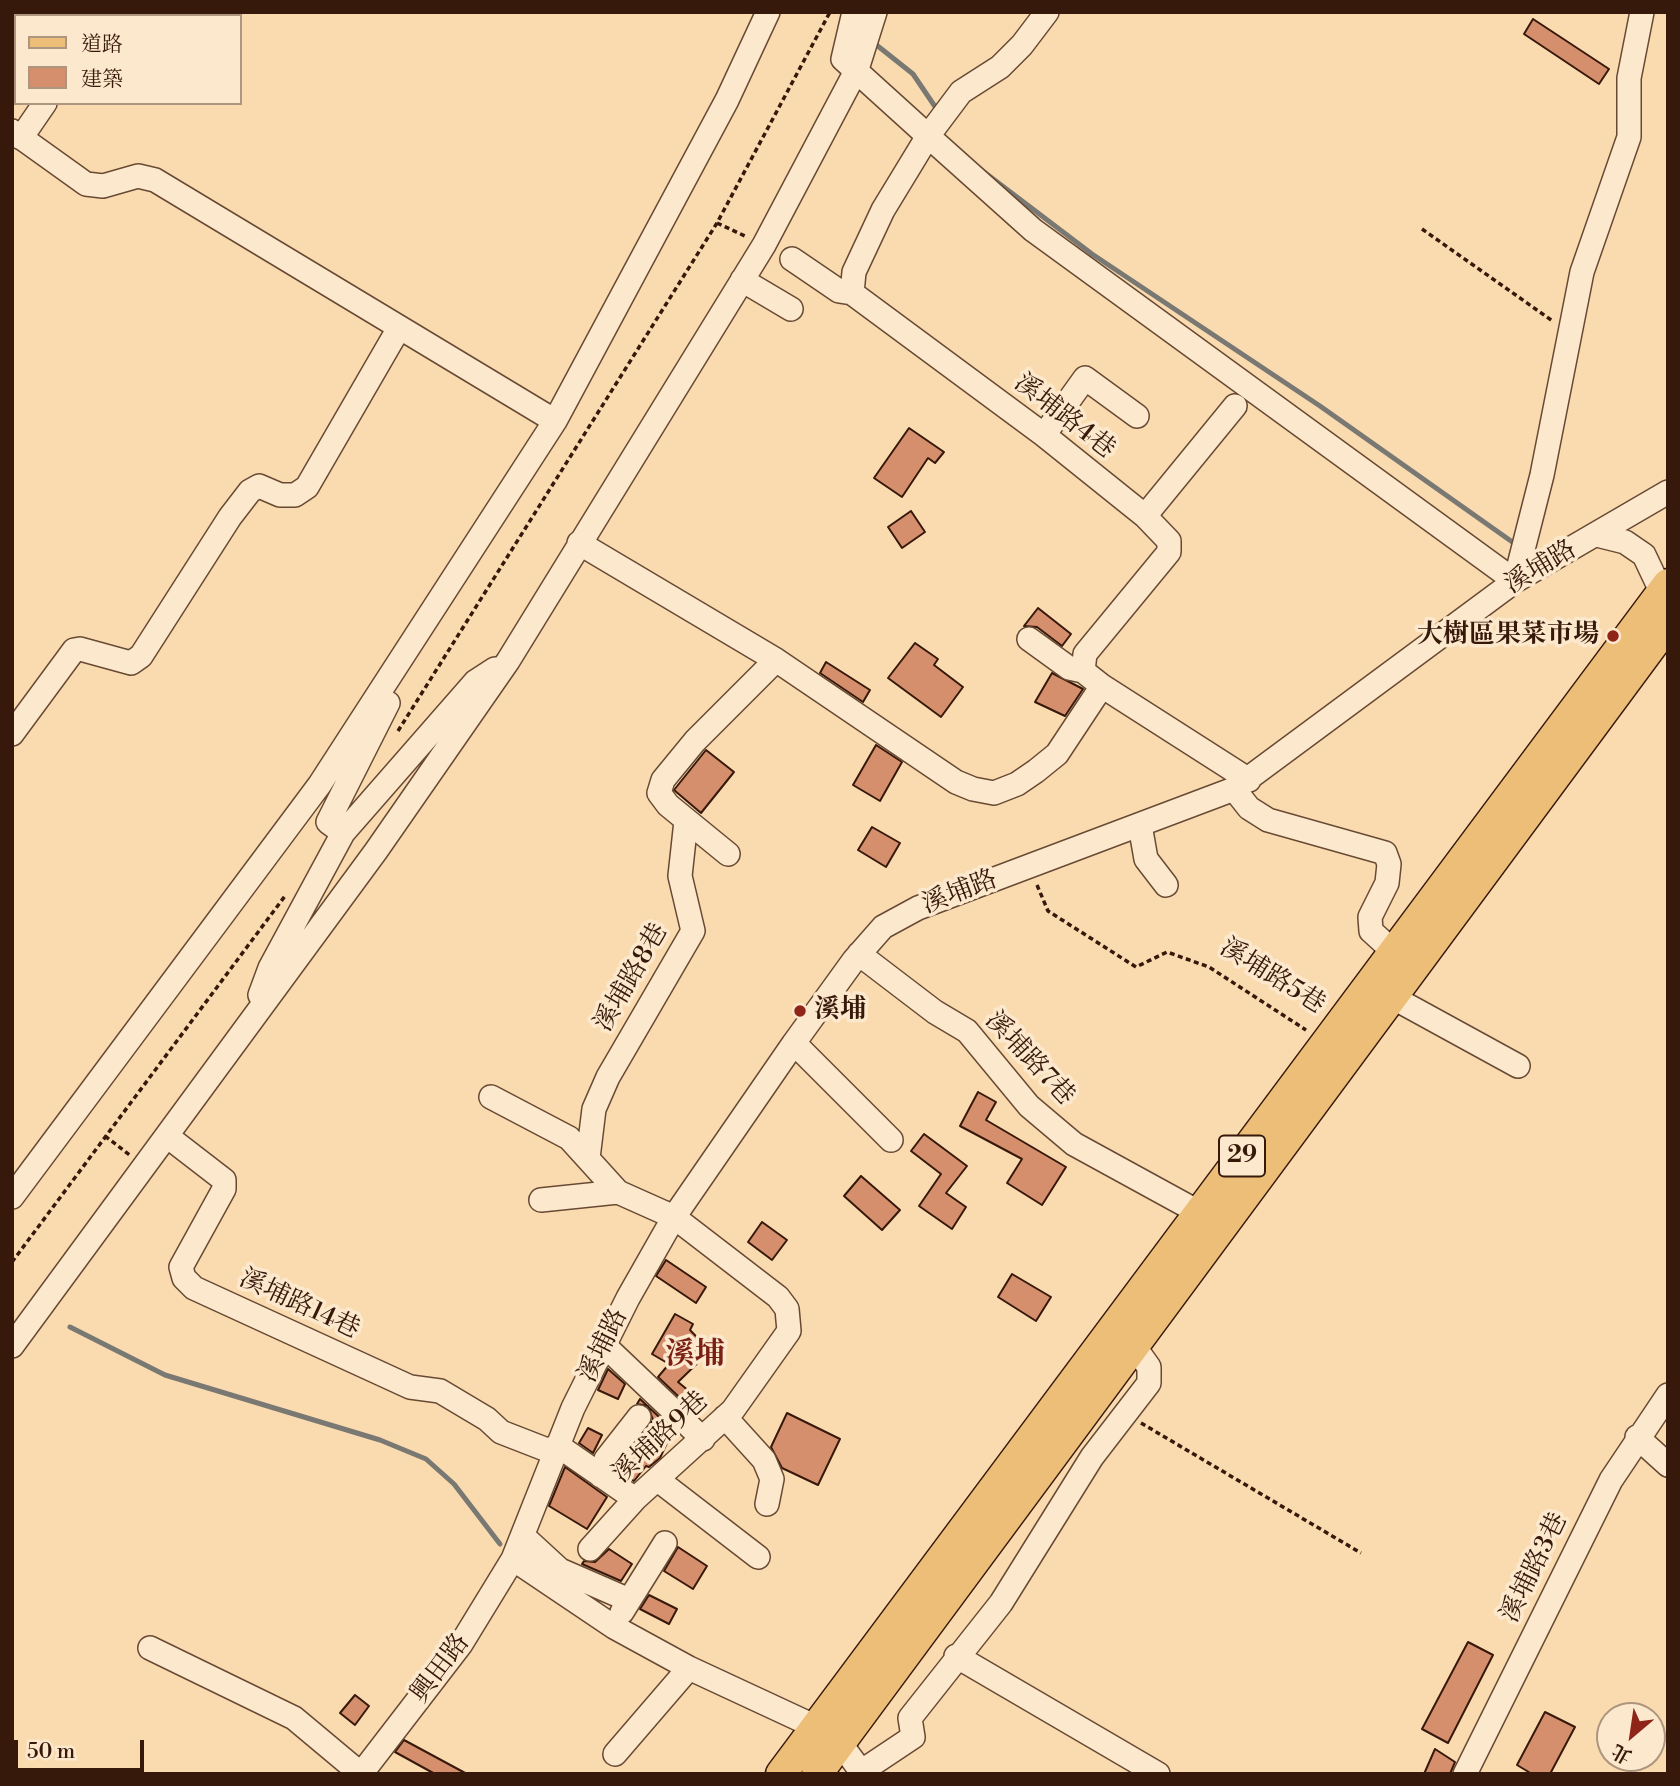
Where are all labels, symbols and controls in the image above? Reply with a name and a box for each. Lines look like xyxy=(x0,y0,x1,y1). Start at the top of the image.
legend xyxy=(14,14,242,105)
text: 道路 xyxy=(81,32,123,58)
text: 建築 xyxy=(81,67,123,93)
street label: 溪埔路4巷 xyxy=(1007,368,1121,466)
street label: 溪埔路 xyxy=(1500,535,1582,601)
place label: 大樹區果菜市場 xyxy=(1417,620,1599,652)
marker: 大樹區果菜市場 xyxy=(1605,628,1621,644)
street label: 溪埔路 xyxy=(918,864,1002,922)
street label: 溪埔路8巷 xyxy=(589,918,675,1038)
street label: 溪埔路5巷 xyxy=(1214,932,1330,1022)
place label: 溪埔 xyxy=(814,995,866,1027)
marker: 溪埔 xyxy=(792,1003,808,1019)
street label: 溪埔路7巷 xyxy=(978,1006,1080,1112)
road number: 29 xyxy=(1219,1136,1265,1176)
street label: 溪埔路14巷 xyxy=(234,1263,364,1347)
street label: 溪埔路 xyxy=(573,1304,635,1388)
district label: 溪埔 xyxy=(665,1338,725,1374)
street label: 溪埔路9巷 xyxy=(607,1386,715,1490)
street label: 溪埔路3巷 xyxy=(1495,1508,1575,1628)
street label: 興田路 xyxy=(405,1628,477,1710)
north arrow xyxy=(1596,1702,1666,1772)
scale bar xyxy=(18,1726,147,1770)
text: 50 m xyxy=(27,1739,75,1765)
text: 北 xyxy=(1608,1739,1636,1769)

